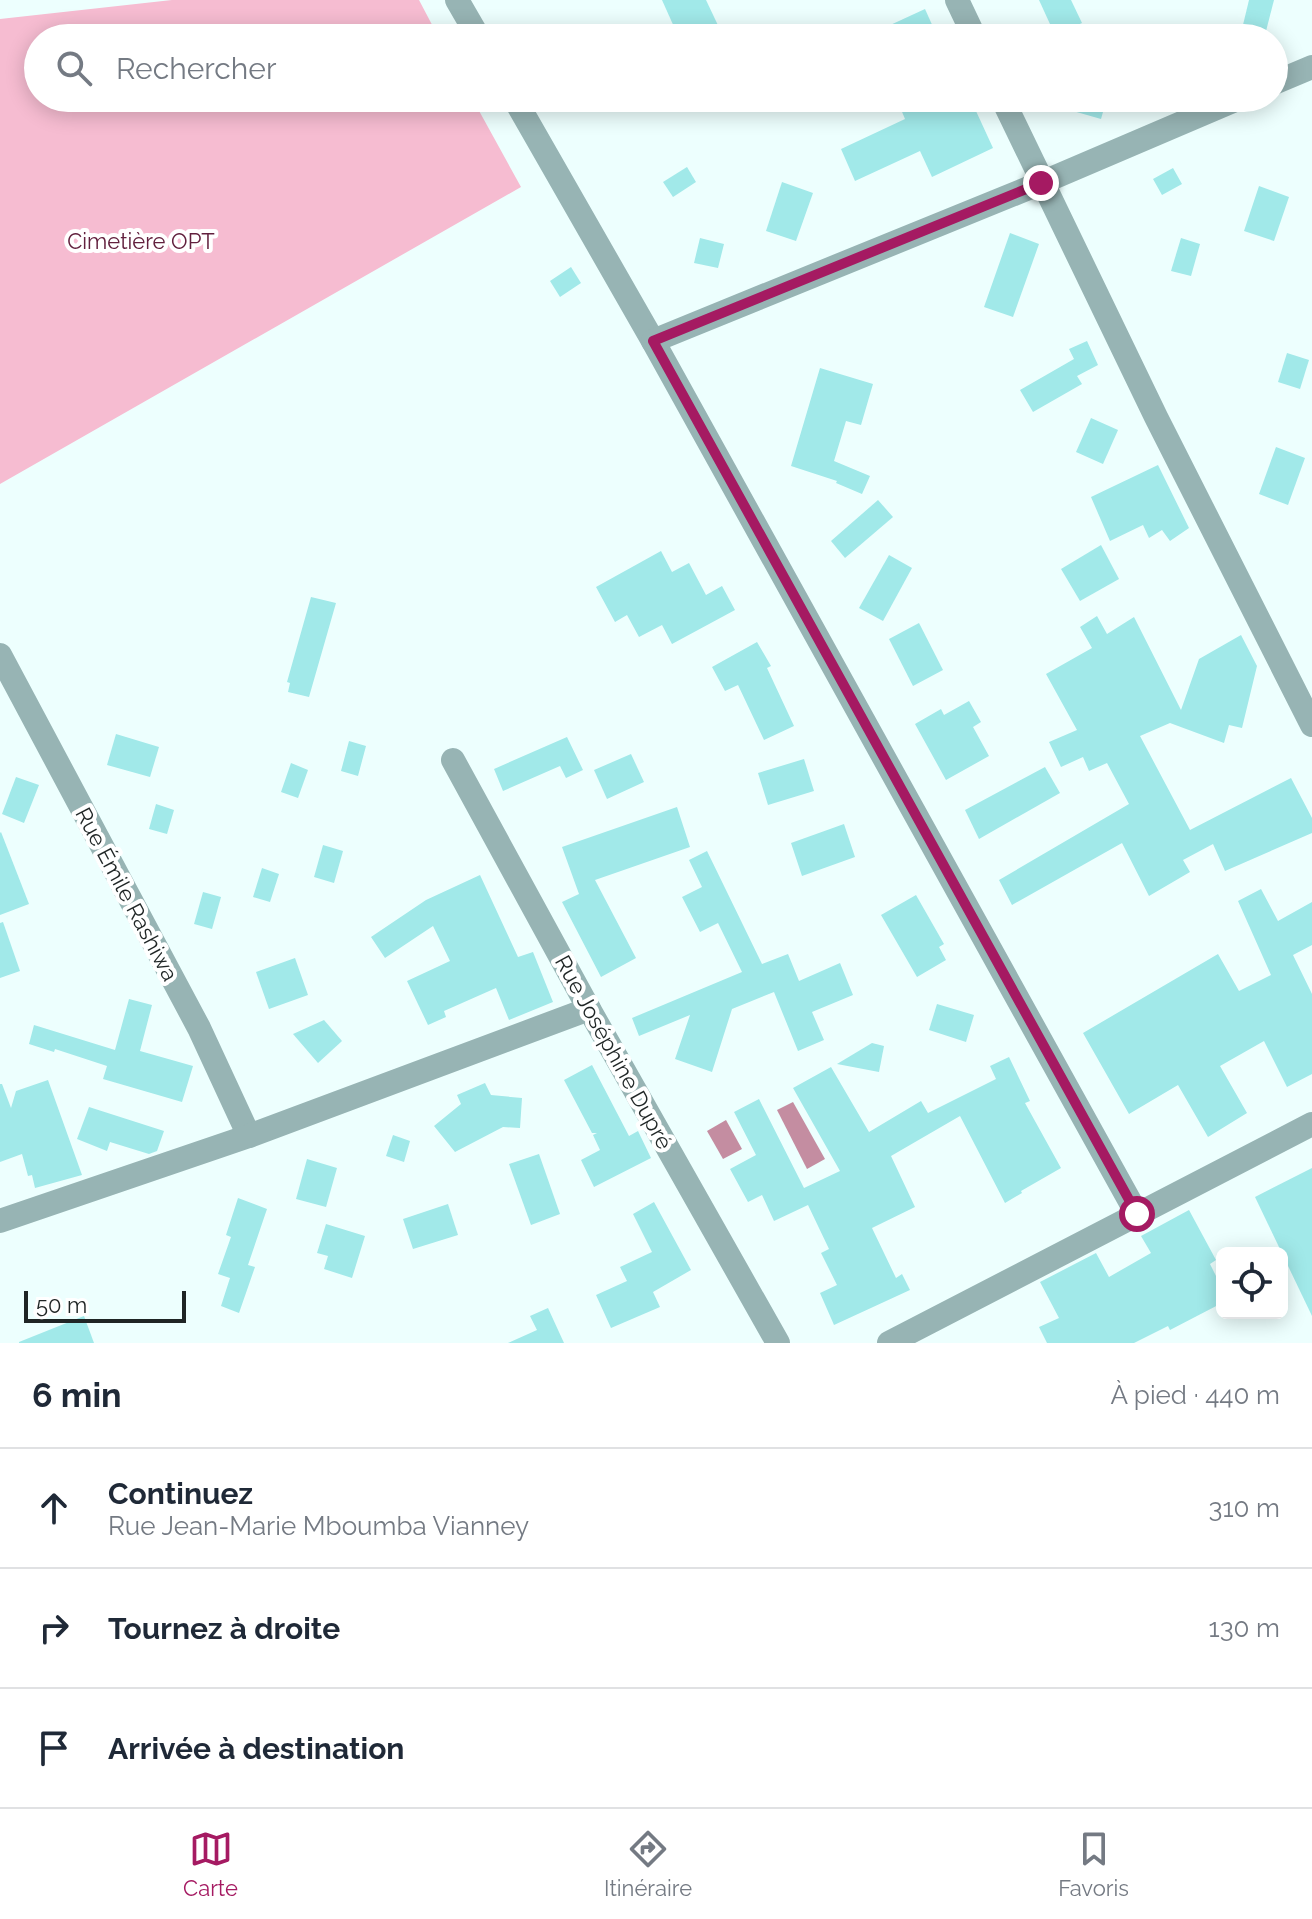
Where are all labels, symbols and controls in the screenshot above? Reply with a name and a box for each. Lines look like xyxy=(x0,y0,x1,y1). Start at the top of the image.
search box xyxy=(24,24,1288,112)
icon: search xyxy=(52,46,96,90)
text: Rechercher xyxy=(116,51,276,86)
route end xyxy=(1023,165,1059,201)
park label: Cimetière OPT xyxy=(67,228,215,254)
street label: Rue Émile Rashiwa xyxy=(70,803,184,985)
street label: Rue Joséphine Dupré xyxy=(550,951,678,1153)
route start xyxy=(1119,1196,1155,1232)
map controls xyxy=(1216,1247,1288,1319)
button: locate xyxy=(1216,1247,1288,1319)
scale bar xyxy=(24,1287,186,1323)
text: 50 m xyxy=(36,1292,87,1318)
text: 6 min xyxy=(32,1375,122,1415)
text: À pied · 440 m xyxy=(1110,1380,1280,1410)
text: Continuez xyxy=(108,1476,253,1511)
icon: ahead xyxy=(32,1486,76,1530)
text: 310 m xyxy=(1209,1493,1280,1523)
text: Rue Jean-Marie Mboumba Vianney xyxy=(108,1511,529,1541)
icon: right xyxy=(32,1606,76,1650)
text: Tournez à droite xyxy=(108,1611,340,1646)
text: 130 m xyxy=(1209,1613,1280,1643)
icon: arrive xyxy=(32,1726,76,1770)
text: Arrivée à destination xyxy=(108,1731,404,1766)
tab: Carte xyxy=(183,1827,238,1901)
tab: Itinéraire xyxy=(604,1827,692,1901)
tab: Favoris xyxy=(1058,1827,1129,1901)

